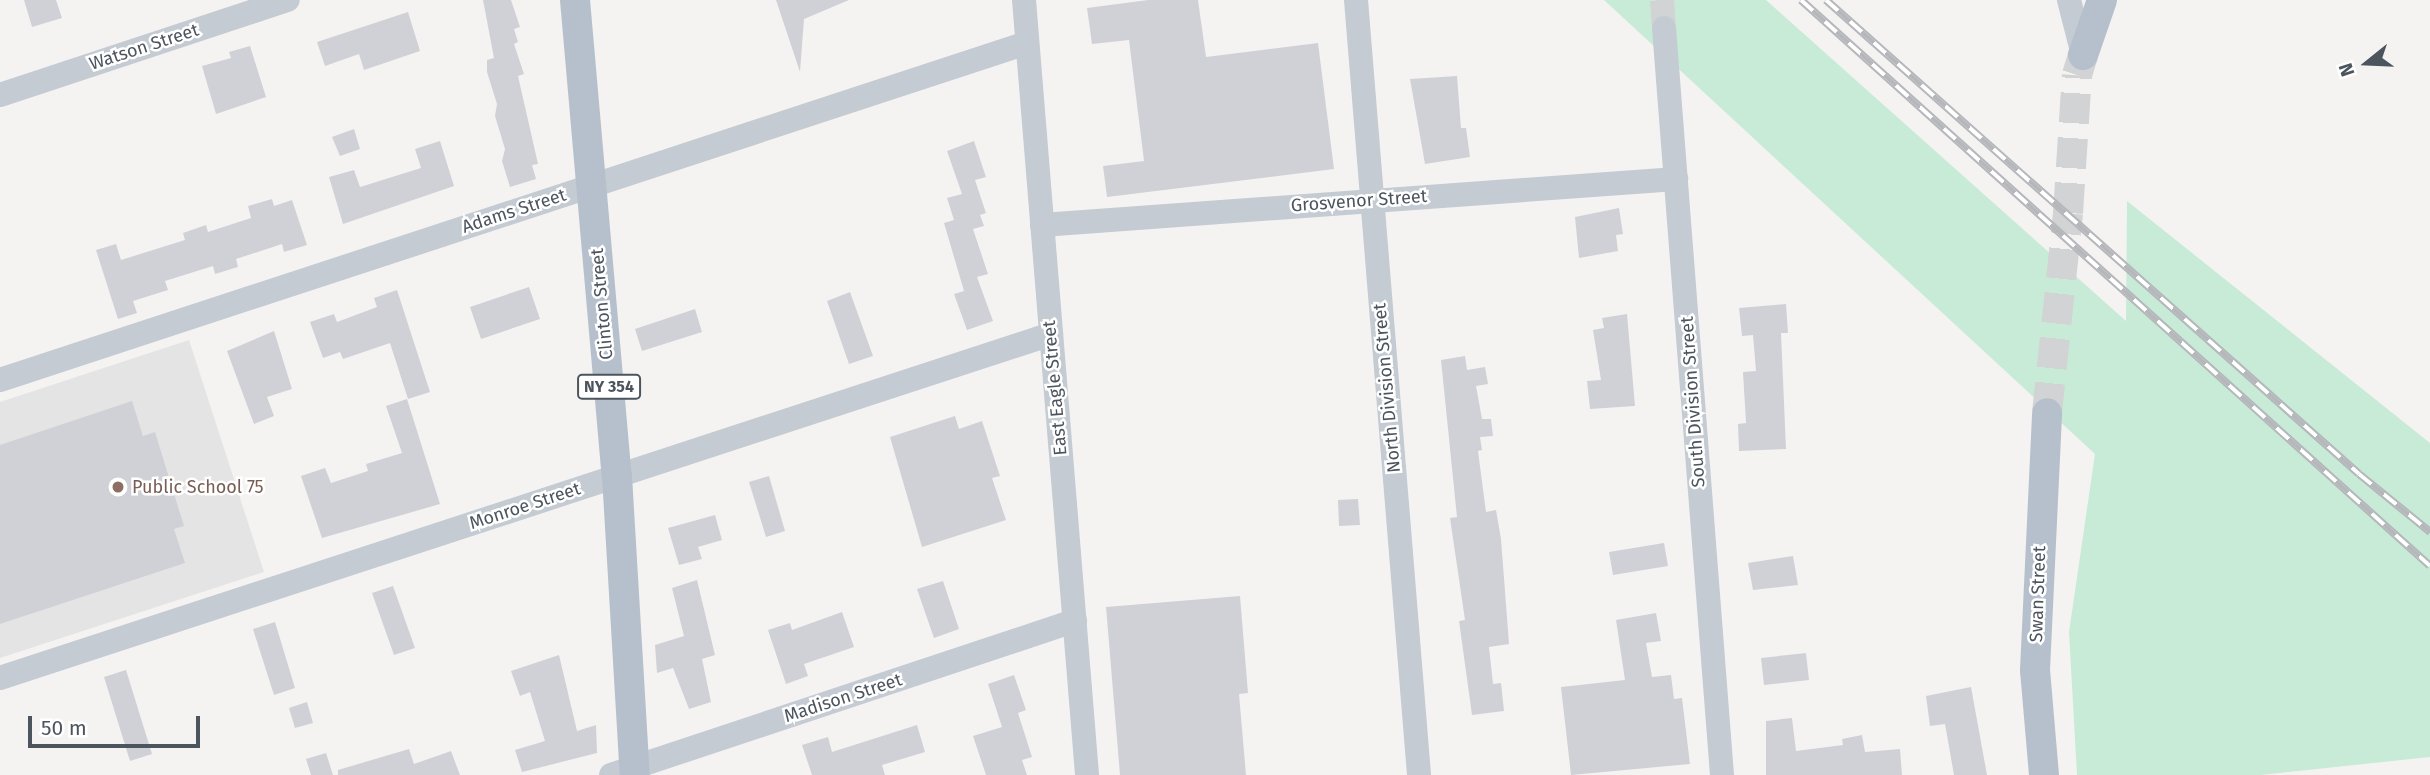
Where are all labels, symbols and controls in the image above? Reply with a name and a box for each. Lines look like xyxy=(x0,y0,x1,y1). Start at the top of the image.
street label: Watson Street xyxy=(87,19,201,75)
north arrow xyxy=(2332,28,2402,98)
text: N xyxy=(2334,60,2359,79)
street label: Adams Street xyxy=(459,184,569,238)
street label: Grosvenor Street xyxy=(1290,185,1428,217)
street label: Clinton Street xyxy=(586,247,618,361)
street label: North Division Street xyxy=(1369,302,1405,474)
street label: South Division Street xyxy=(1676,316,1710,488)
street label: East Eagle Street xyxy=(1038,319,1072,457)
road number: NY 354 xyxy=(576,374,642,400)
place label: Public School 75 xyxy=(132,476,264,498)
street label: Monroe Street xyxy=(467,478,583,534)
marker: Public School 75 xyxy=(110,479,126,495)
street label: Swan Street xyxy=(2026,545,2050,643)
street label: Madison Street xyxy=(781,669,905,727)
scale bar xyxy=(32,702,203,746)
text: 50 m xyxy=(41,715,87,741)

